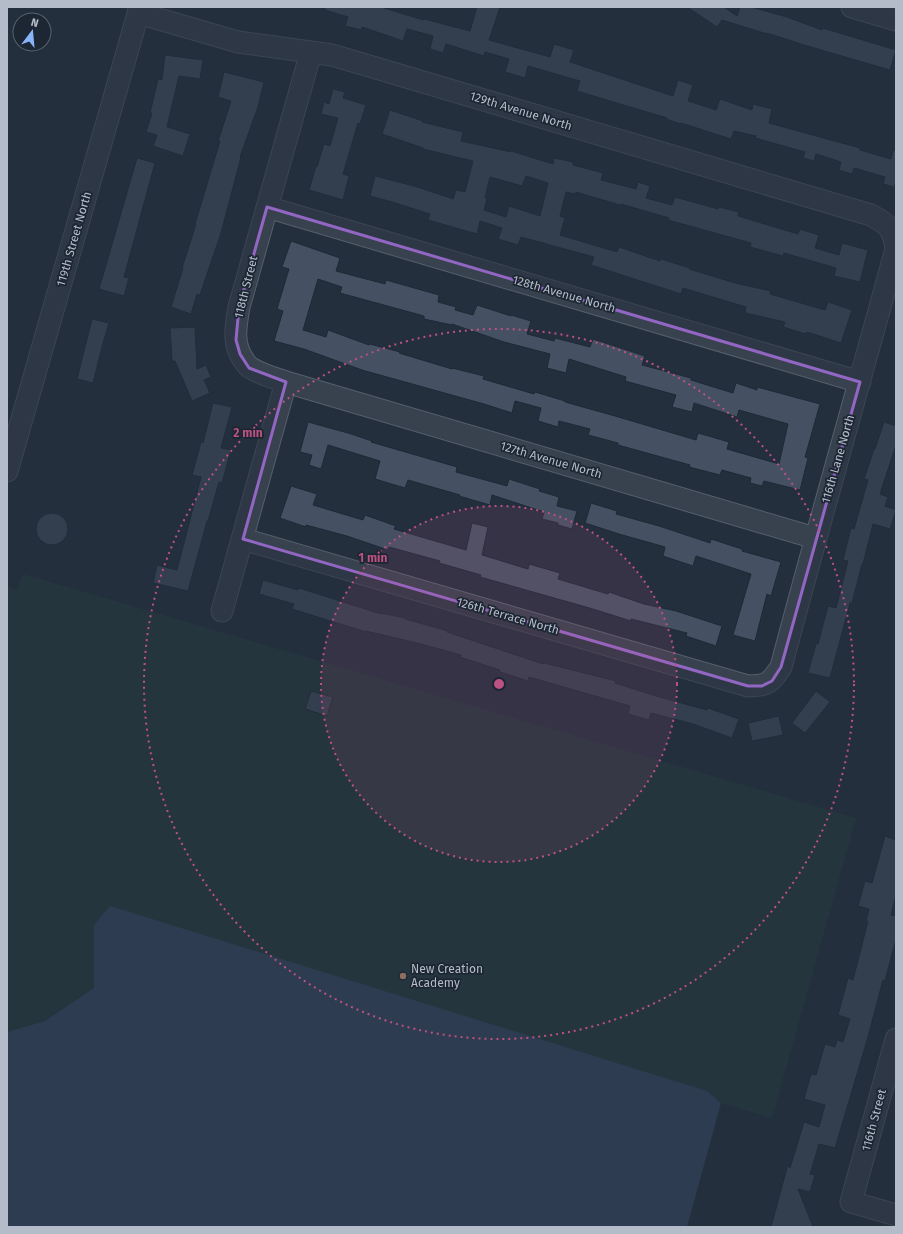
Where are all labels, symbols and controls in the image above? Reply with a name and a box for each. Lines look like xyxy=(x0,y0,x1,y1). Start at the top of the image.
north arrow xyxy=(12,12,52,52)
text: N xyxy=(29,16,40,30)
street label: 129th Avenue North xyxy=(468,89,574,133)
street label: 119th Street North xyxy=(54,190,94,288)
street label: 118th Street xyxy=(231,254,261,320)
street label: 128th Avenue North xyxy=(511,273,617,315)
street label: 116th Lane North xyxy=(819,413,857,505)
text: 2 min xyxy=(233,426,263,440)
street label: 127th Avenue North xyxy=(499,439,603,481)
text: 1 min xyxy=(359,551,387,565)
street label: 126th Terrace North xyxy=(455,595,561,637)
centre of rings xyxy=(492,677,506,691)
place label: New Creation Academy xyxy=(411,962,483,990)
marker: New Creation Academy xyxy=(398,971,408,981)
street label: 116th Street xyxy=(859,1087,889,1153)

